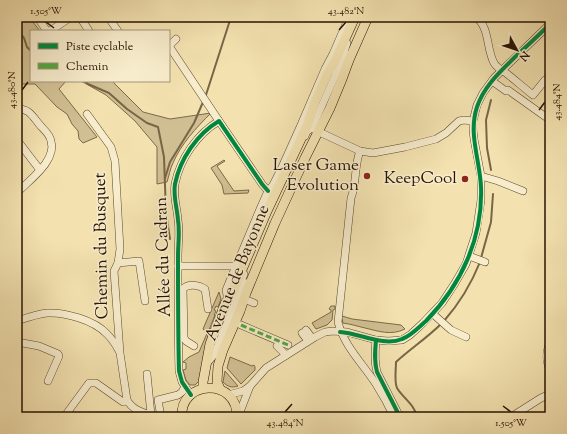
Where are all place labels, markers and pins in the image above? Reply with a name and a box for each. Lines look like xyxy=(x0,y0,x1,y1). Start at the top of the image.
place label: Laser Game Evolution xyxy=(273,154,359,198)
place label: KeepCool xyxy=(384,167,457,191)
marker: Laser Game Evolution xyxy=(362,171,372,181)
marker: KeepCool xyxy=(460,174,470,184)

